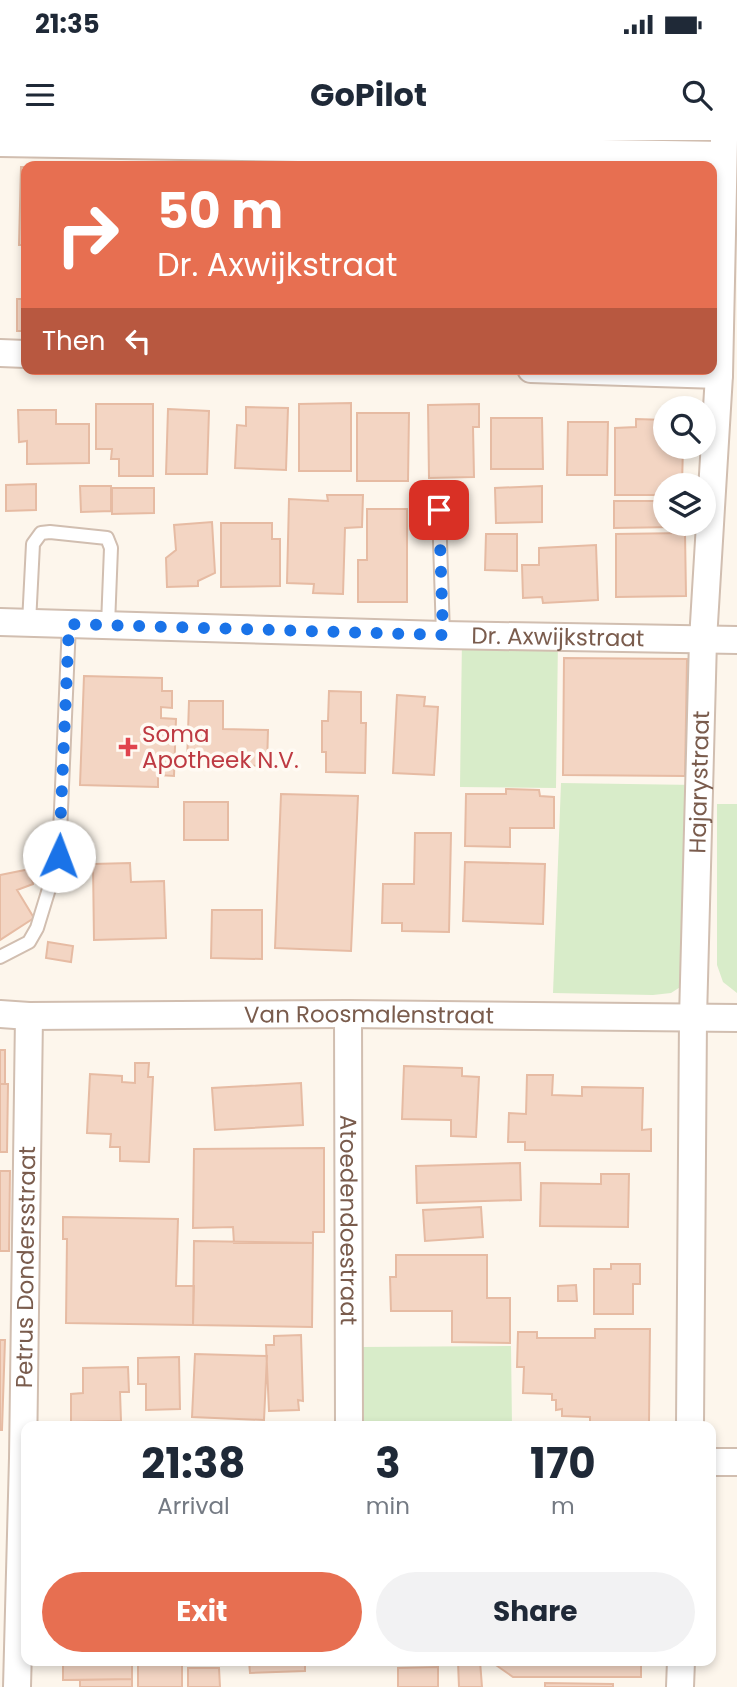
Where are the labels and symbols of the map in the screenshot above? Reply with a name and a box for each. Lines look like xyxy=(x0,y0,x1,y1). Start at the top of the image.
pin xyxy=(409,480,469,540)
street label: Dr. Axwijkstraat xyxy=(471,619,645,654)
street label: Hajarystraat xyxy=(681,710,717,854)
place label: Soma Apotheek N.V. xyxy=(142,718,299,776)
marker: Soma Apotheek N.V. xyxy=(120,739,136,755)
position arrow xyxy=(22,819,96,893)
street label: Van Roosmalenstraat xyxy=(244,998,494,1031)
street label: Atoedendoestraat xyxy=(332,1115,365,1325)
street label: Petrus Dondersstraat xyxy=(8,1146,43,1388)

